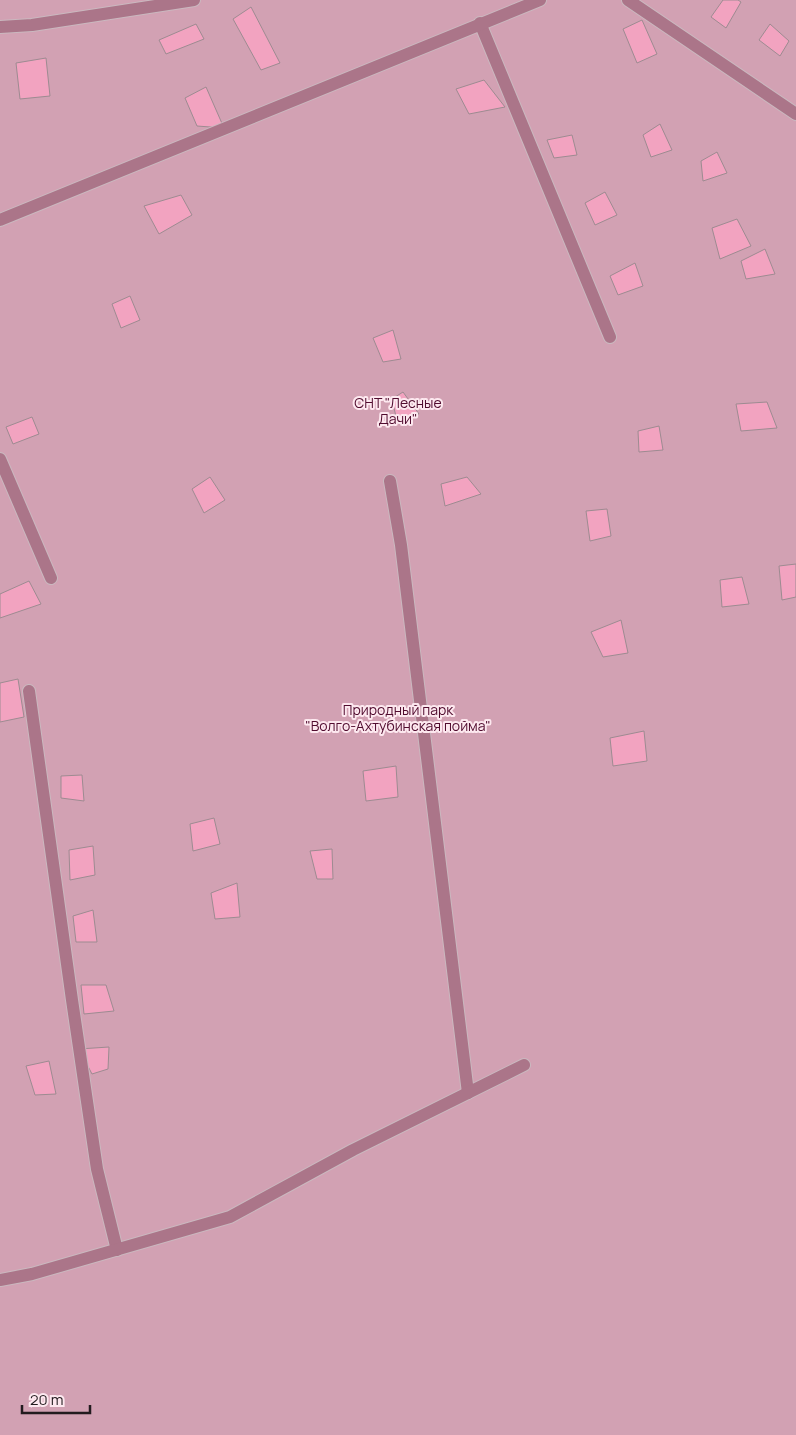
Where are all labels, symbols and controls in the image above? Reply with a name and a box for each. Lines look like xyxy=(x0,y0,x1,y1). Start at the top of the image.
park label: СНТ "Лесные Дачи" xyxy=(354,393,442,428)
park label: Природный парк "Волго-Ахтубинская пойма" xyxy=(305,700,491,735)
scale bar xyxy=(22,1382,90,1414)
text: 20 m xyxy=(30,1389,63,1410)

